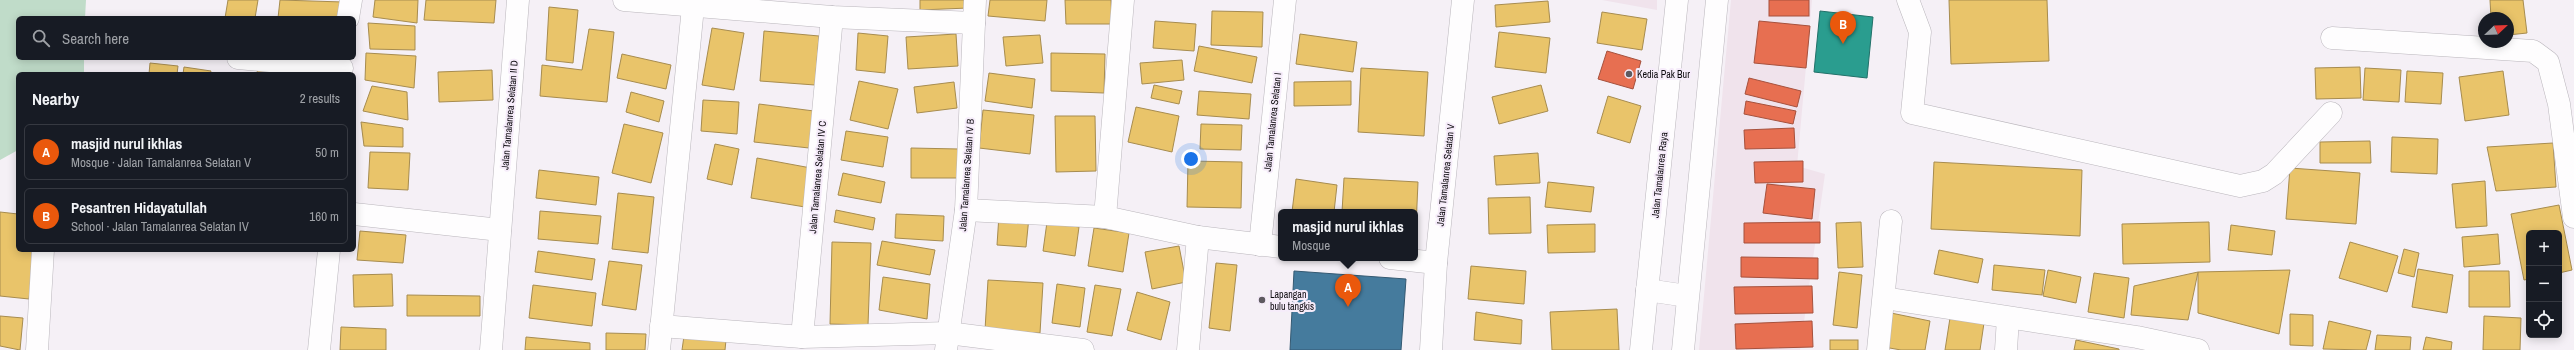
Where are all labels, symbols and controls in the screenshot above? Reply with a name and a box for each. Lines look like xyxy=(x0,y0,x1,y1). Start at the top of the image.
pin: B xyxy=(1830,11,1856,44)
north arrow xyxy=(2478,12,2514,48)
search box xyxy=(16,16,356,60)
icon: search xyxy=(30,27,52,49)
text: Search here xyxy=(62,28,129,49)
street label: Jalan Tamalanrea Selatan II D xyxy=(498,60,521,170)
place label: Kedia Pak Bur xyxy=(1637,68,1690,81)
marker: Kedia Pak Bur xyxy=(1624,69,1634,79)
street label: Jalan Tamalanrea Selatan I xyxy=(1261,72,1284,172)
text: Nearby xyxy=(32,87,79,110)
text: 2 results xyxy=(300,90,340,107)
street label: Jalan Tamalanrea Selatan IV B xyxy=(956,118,977,232)
street label: Jalan Tamalanrea Selatan IV C xyxy=(806,120,829,234)
street label: Jalan Tamalanrea Selatan V xyxy=(1434,123,1457,227)
street label: Jalan Tamalanrea Raya xyxy=(1649,131,1671,219)
text: masjid nurul ikhlas xyxy=(71,133,182,154)
text: A xyxy=(42,144,50,161)
text: 50 m xyxy=(315,144,339,161)
your location xyxy=(1181,149,1201,169)
text: Mosque · Jalan Tamalanrea Selatan V xyxy=(71,154,251,171)
text: Pesantren Hidayatullah xyxy=(71,197,207,218)
text: B xyxy=(42,208,50,225)
text: 160 m xyxy=(309,208,339,225)
popup xyxy=(1278,209,1418,261)
text: masjid nurul ikhlas xyxy=(1292,216,1404,237)
text: School · Jalan Tamalanrea Selatan IV xyxy=(71,218,249,235)
map controls xyxy=(2526,230,2562,338)
button: + xyxy=(2526,230,2562,266)
text: Mosque xyxy=(1292,237,1330,254)
button: − xyxy=(2526,266,2562,302)
pin: A xyxy=(1335,274,1361,307)
place label: Lapangan bulu tangkis xyxy=(1270,288,1314,313)
marker: Lapangan bulu tangkis xyxy=(1257,295,1267,305)
button: locate xyxy=(2526,302,2562,338)

